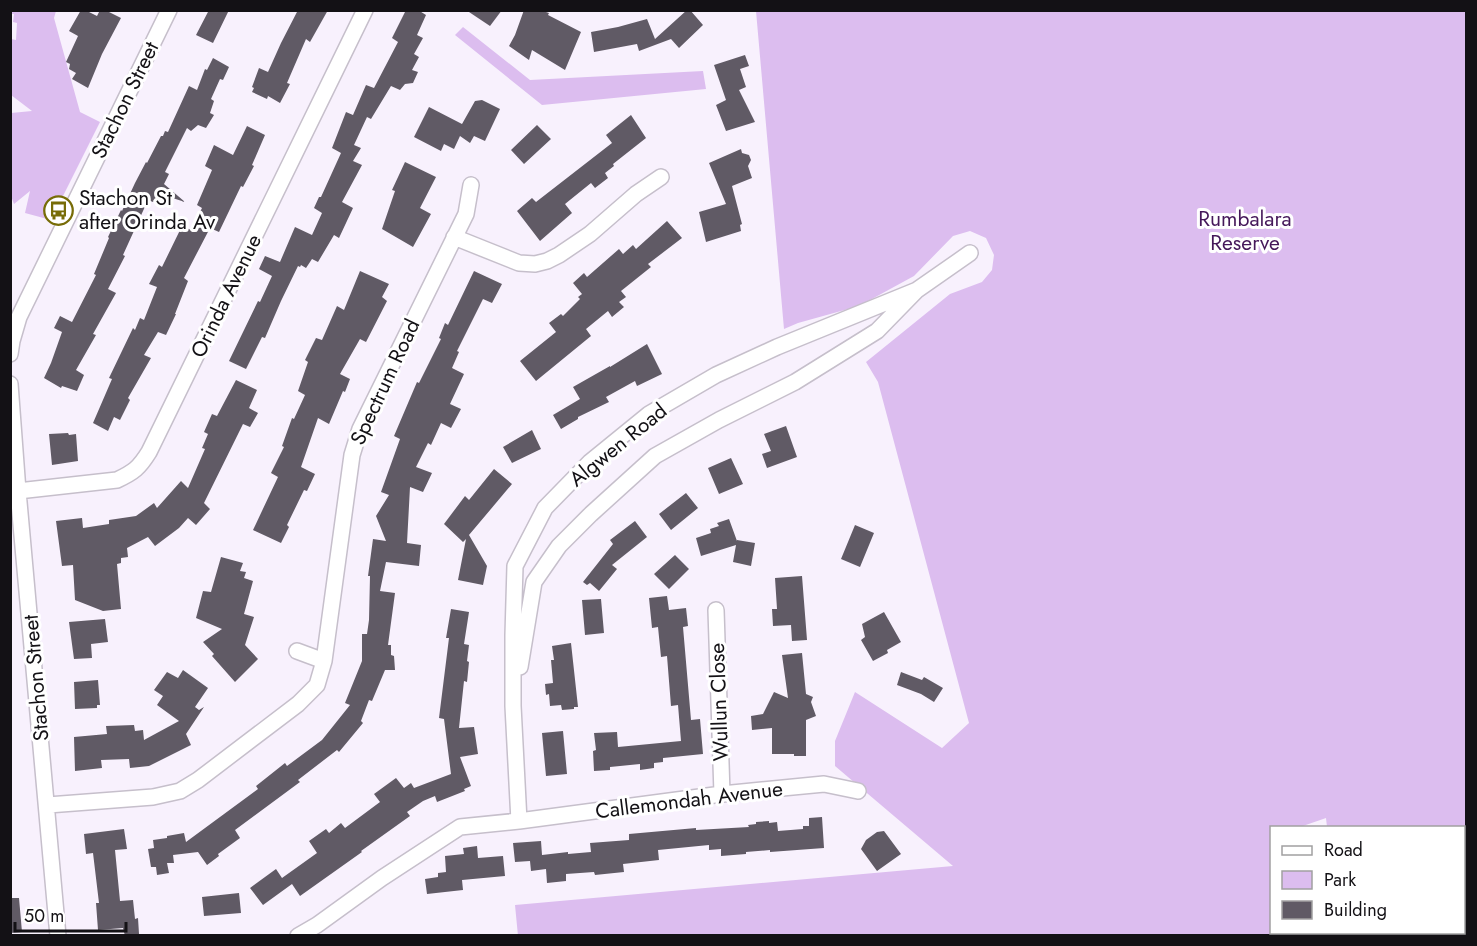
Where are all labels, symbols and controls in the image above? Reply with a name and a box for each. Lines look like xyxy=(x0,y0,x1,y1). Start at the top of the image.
street label: Stachon Street xyxy=(84,37,166,163)
place label: Stachon St after Orinda Av xyxy=(79,183,216,237)
bus stop icon: Stachon St after Orinda Av xyxy=(42,194,74,226)
park label: Rumbalara Reserve xyxy=(1198,204,1292,258)
street label: Orinda Avenue xyxy=(183,229,269,363)
street label: Spectrum Road xyxy=(343,314,427,450)
street label: Algwen Road xyxy=(563,396,673,494)
street label: Stachon Street xyxy=(16,614,56,742)
street label: Wullun Close xyxy=(702,642,736,762)
street label: Callemondah Avenue xyxy=(594,774,785,826)
legend xyxy=(1270,826,1465,934)
text: Road xyxy=(1324,837,1363,863)
text: Park xyxy=(1324,867,1356,893)
scale bar xyxy=(15,895,126,933)
text: Building xyxy=(1324,897,1387,923)
text: 50 m xyxy=(24,903,64,929)

